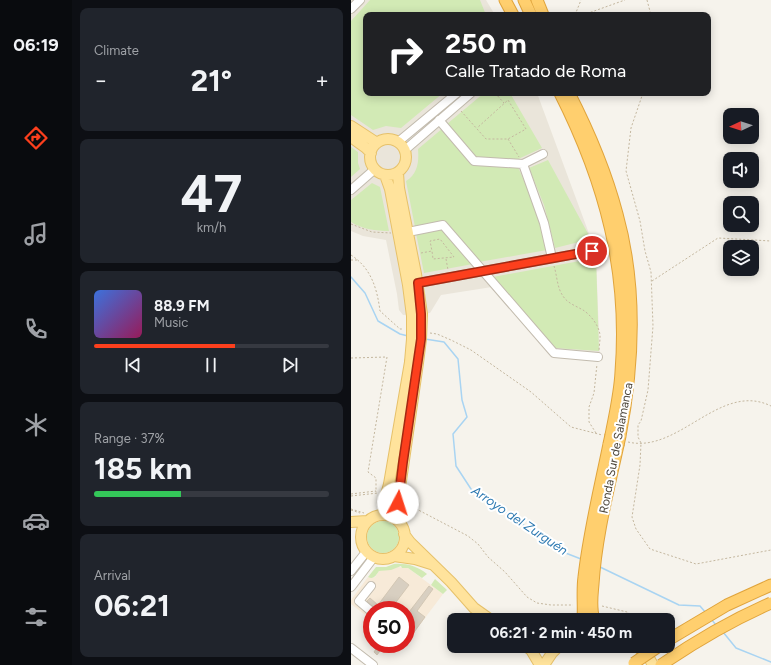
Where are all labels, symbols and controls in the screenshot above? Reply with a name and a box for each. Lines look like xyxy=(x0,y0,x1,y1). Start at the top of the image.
text: 250 m xyxy=(445,26,527,60)
icon: right xyxy=(379,28,431,80)
text: 06:19 xyxy=(13,34,59,56)
text: Climate xyxy=(94,43,139,58)
text: Calle Tratado de Roma xyxy=(445,60,626,82)
text: 21° xyxy=(191,62,232,99)
text: − xyxy=(94,67,108,94)
text: + xyxy=(315,67,329,94)
north arrow xyxy=(723,108,759,144)
map controls xyxy=(723,108,759,276)
icon: directions xyxy=(22,124,50,152)
button: sound xyxy=(723,152,759,188)
text: 47 xyxy=(181,163,242,225)
button: search xyxy=(723,196,759,232)
icon: music xyxy=(22,220,50,248)
text: km/h xyxy=(197,220,226,235)
pin xyxy=(575,234,609,268)
icon: arrive xyxy=(581,240,603,262)
button: layers xyxy=(723,240,759,276)
text: 88.9 FM xyxy=(154,297,210,315)
icon: phone xyxy=(22,315,50,343)
text: Music xyxy=(154,315,188,330)
icon: previous xyxy=(122,354,144,376)
icon: pause xyxy=(200,354,222,376)
icon: next xyxy=(279,354,301,376)
street label: Ronda Sur de Salamanca xyxy=(596,381,636,515)
icon: climate xyxy=(22,411,50,439)
text: Range · 37% xyxy=(94,431,165,446)
text: 185 km xyxy=(94,450,192,487)
position arrow xyxy=(377,482,419,524)
water label: Arroyo del Zurguén xyxy=(468,482,571,558)
icon: car xyxy=(22,507,50,535)
text: Arrival xyxy=(94,568,131,583)
text: 06:21 xyxy=(94,587,170,624)
speed limit sign: 50 xyxy=(363,601,415,653)
icon: filters xyxy=(22,603,50,631)
text: 06:21 · 2 min · 450 m xyxy=(490,624,632,642)

